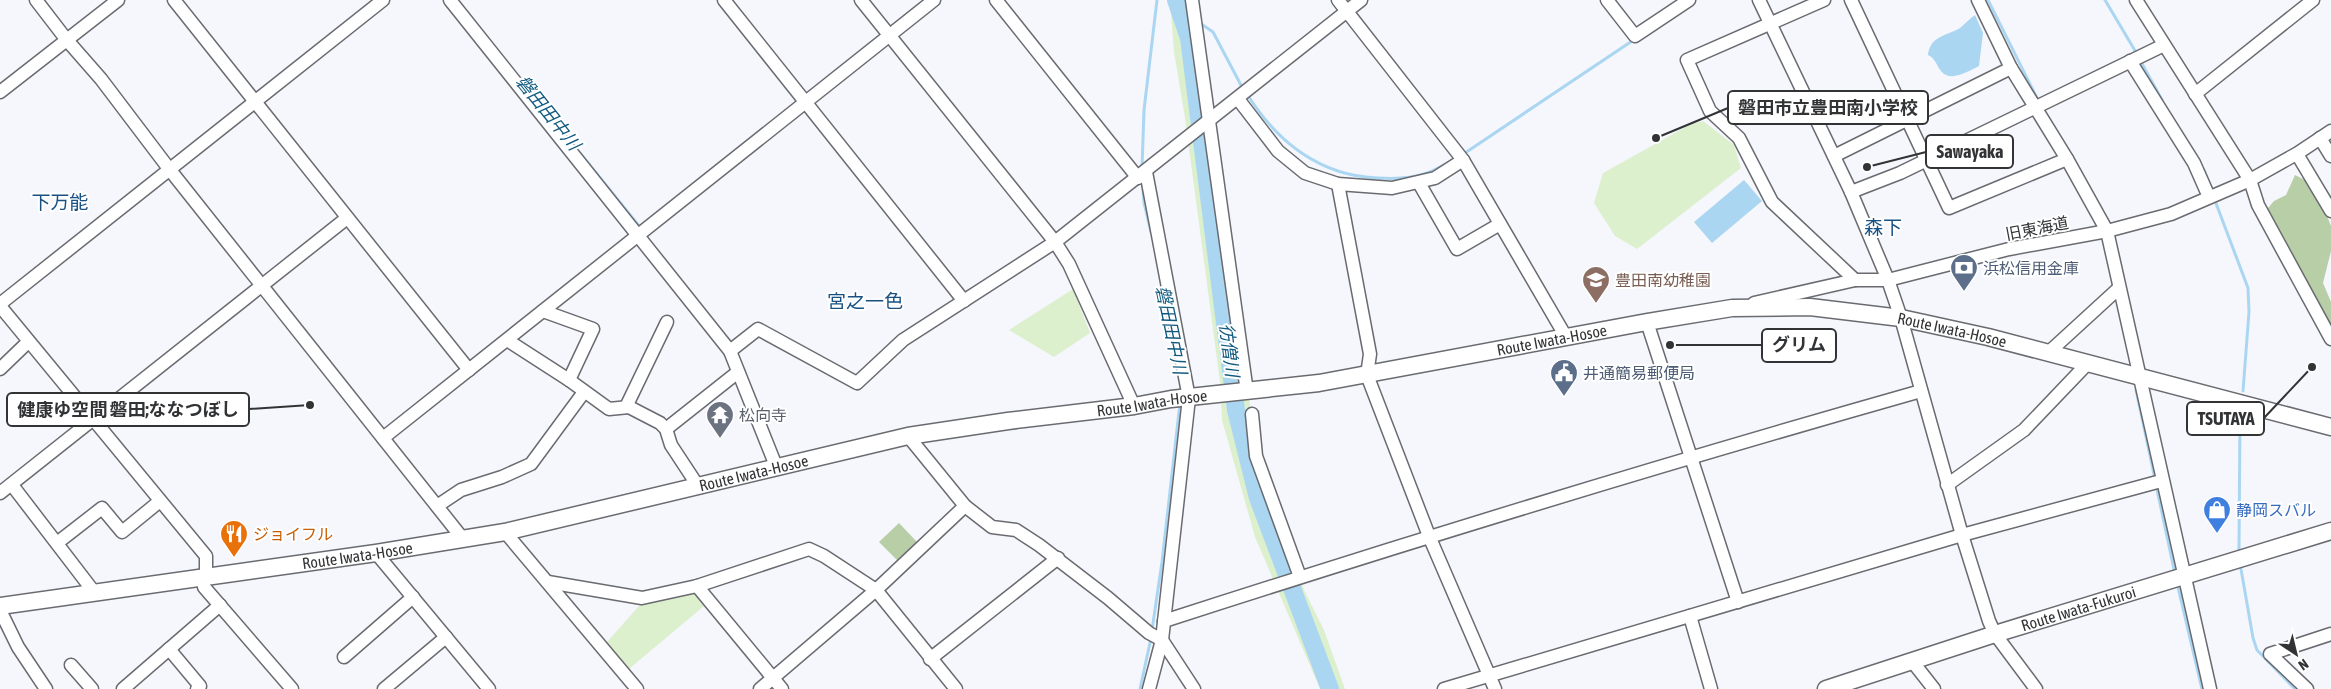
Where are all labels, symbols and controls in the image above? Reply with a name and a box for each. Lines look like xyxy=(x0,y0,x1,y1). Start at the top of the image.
water label: 磐田田中川 xyxy=(512,71,586,156)
callout: 磐田市立豊田南小学校 xyxy=(1728,91,1928,124)
text: 磐田市立豊田南小学校 xyxy=(1738,97,1918,118)
callout: Sawayaka xyxy=(1926,135,2013,168)
text: Sawayaka xyxy=(1937,141,2003,162)
district label: 下万能 xyxy=(31,191,89,213)
street label: 旧東海道 xyxy=(2004,213,2070,243)
district label: 森下 xyxy=(1864,216,1902,238)
bank icon: 浜松信用金庫 xyxy=(1949,253,1979,292)
place label: 浜松信用金庫 xyxy=(1983,259,2079,277)
school or university icon: 豊田南幼稚園 xyxy=(1581,265,1611,304)
place label: 豊田南幼稚園 xyxy=(1615,271,1711,289)
water label: 磐田田中川 xyxy=(1152,284,1192,378)
district label: 宮之一色 xyxy=(827,290,903,312)
street label: Route Iwata-Hosoe xyxy=(1896,308,2009,351)
street label: Route Iwata-Hosoe xyxy=(1495,321,1608,359)
water label: 彷僧川 xyxy=(1216,322,1243,380)
callout: グリム xyxy=(1762,329,1836,362)
text: グリム xyxy=(1772,334,1826,355)
public building icon: 井通簡易郵便局 xyxy=(1549,358,1579,397)
place label: 井通簡易郵便局 xyxy=(1583,364,1695,382)
street label: Route Iwata-Hosoe xyxy=(1096,386,1208,419)
callout: 健康ゆ空間 磐田;ななつぼし xyxy=(7,393,249,426)
text: 健康ゆ空間 磐田;ななつぼし xyxy=(17,399,239,420)
temple icon: 松向寺 xyxy=(705,400,735,439)
callout: TSUTAYA xyxy=(2187,402,2264,435)
place label: 松向寺 xyxy=(739,406,787,424)
text: TSUTAYA xyxy=(2197,408,2255,429)
street label: Route Iwata-Hosoe xyxy=(697,451,810,494)
shop icon: 静岡スバル xyxy=(2202,495,2232,534)
place label: 静岡スバル xyxy=(2236,501,2316,519)
restaurant icon: ジョイフル xyxy=(219,519,249,558)
place label: ジョイフル xyxy=(253,525,333,543)
street label: Route Iwata-Hosoe xyxy=(301,538,414,572)
street label: Route Iwata-Fukuroi xyxy=(2019,582,2138,634)
north arrow xyxy=(2271,629,2321,679)
text: N xyxy=(2295,656,2311,674)

